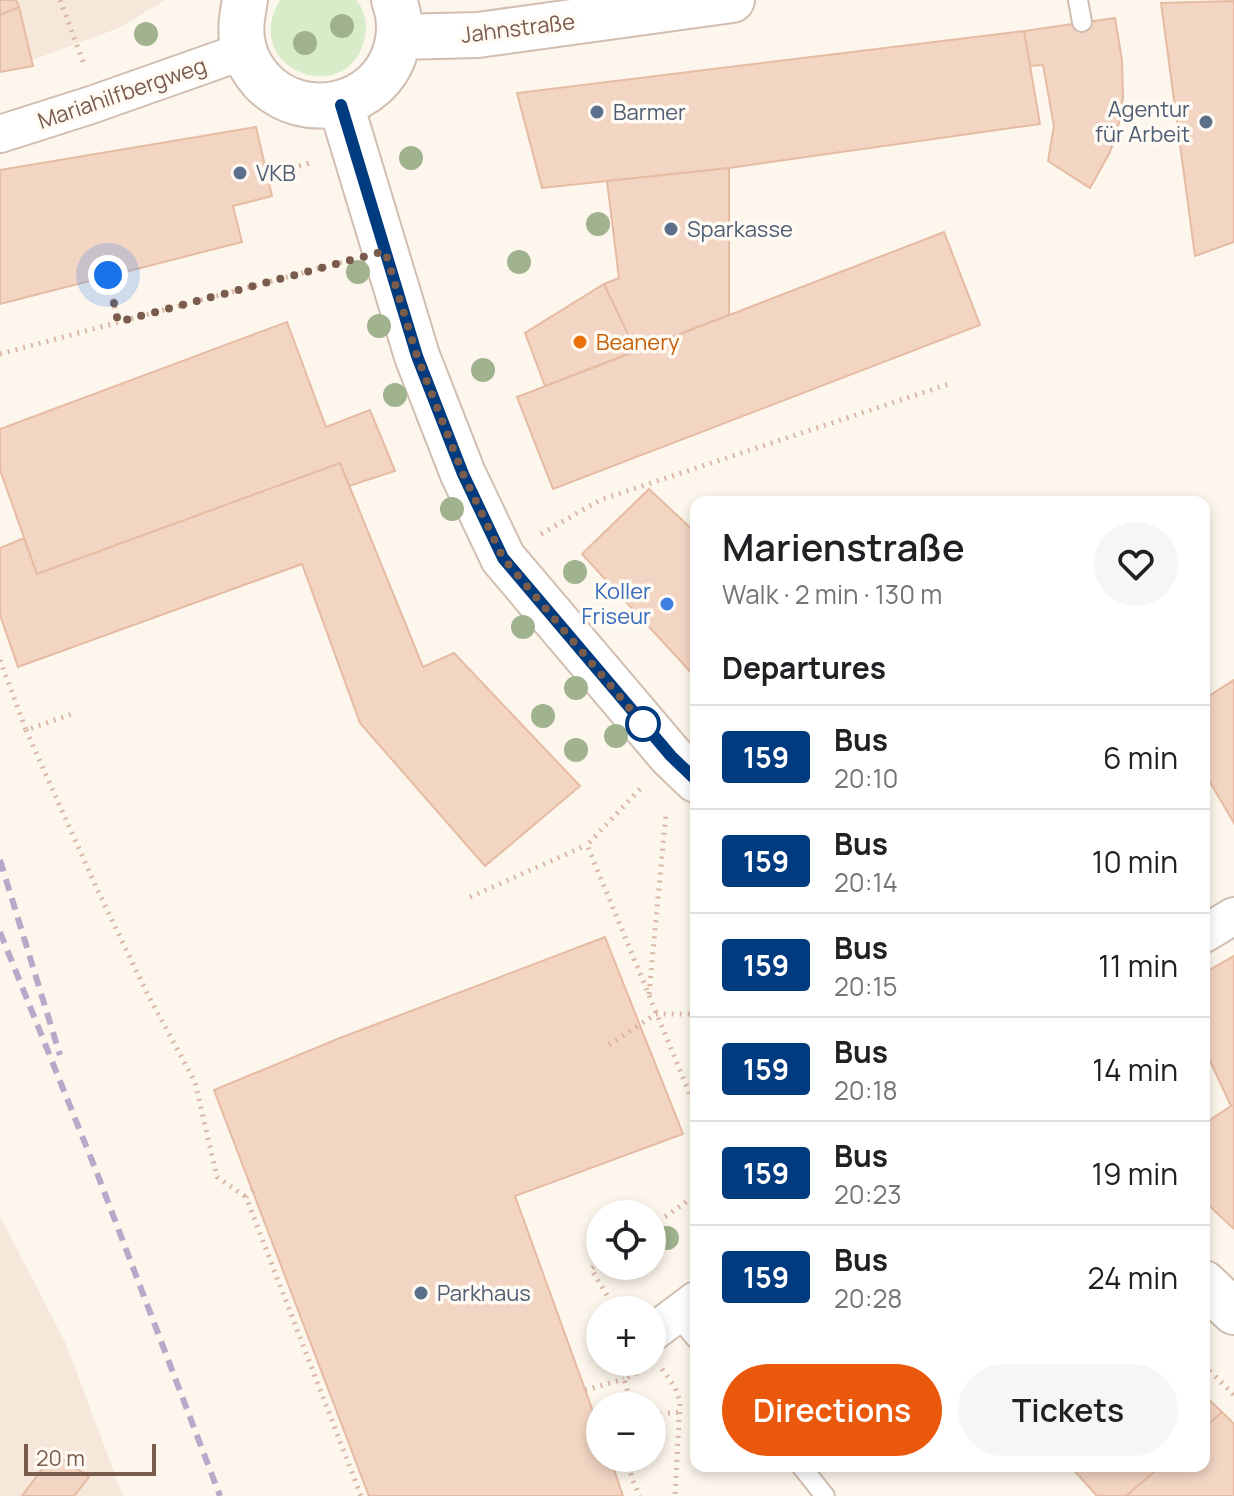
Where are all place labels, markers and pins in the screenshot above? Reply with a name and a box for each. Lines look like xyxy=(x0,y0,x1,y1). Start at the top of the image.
place label: Agentur für Arbeit xyxy=(1095,94,1190,149)
place label: Barmer xyxy=(613,97,686,127)
marker: Barmer xyxy=(588,103,606,121)
marker: Agentur für Arbeit xyxy=(1197,113,1215,131)
place label: VKB xyxy=(256,158,296,188)
marker: VKB xyxy=(231,164,249,182)
place label: Sparkasse xyxy=(687,214,793,244)
marker: Sparkasse xyxy=(662,220,680,238)
place label: Beanery xyxy=(596,327,680,357)
marker: Beanery xyxy=(571,333,589,351)
place label: Koller Friseur xyxy=(581,576,651,631)
marker: Koller Friseur xyxy=(658,595,676,613)
unlabelled marker xyxy=(626,707,660,741)
place label: Parkhaus xyxy=(437,1278,531,1308)
marker: Parkhaus xyxy=(412,1284,430,1302)

